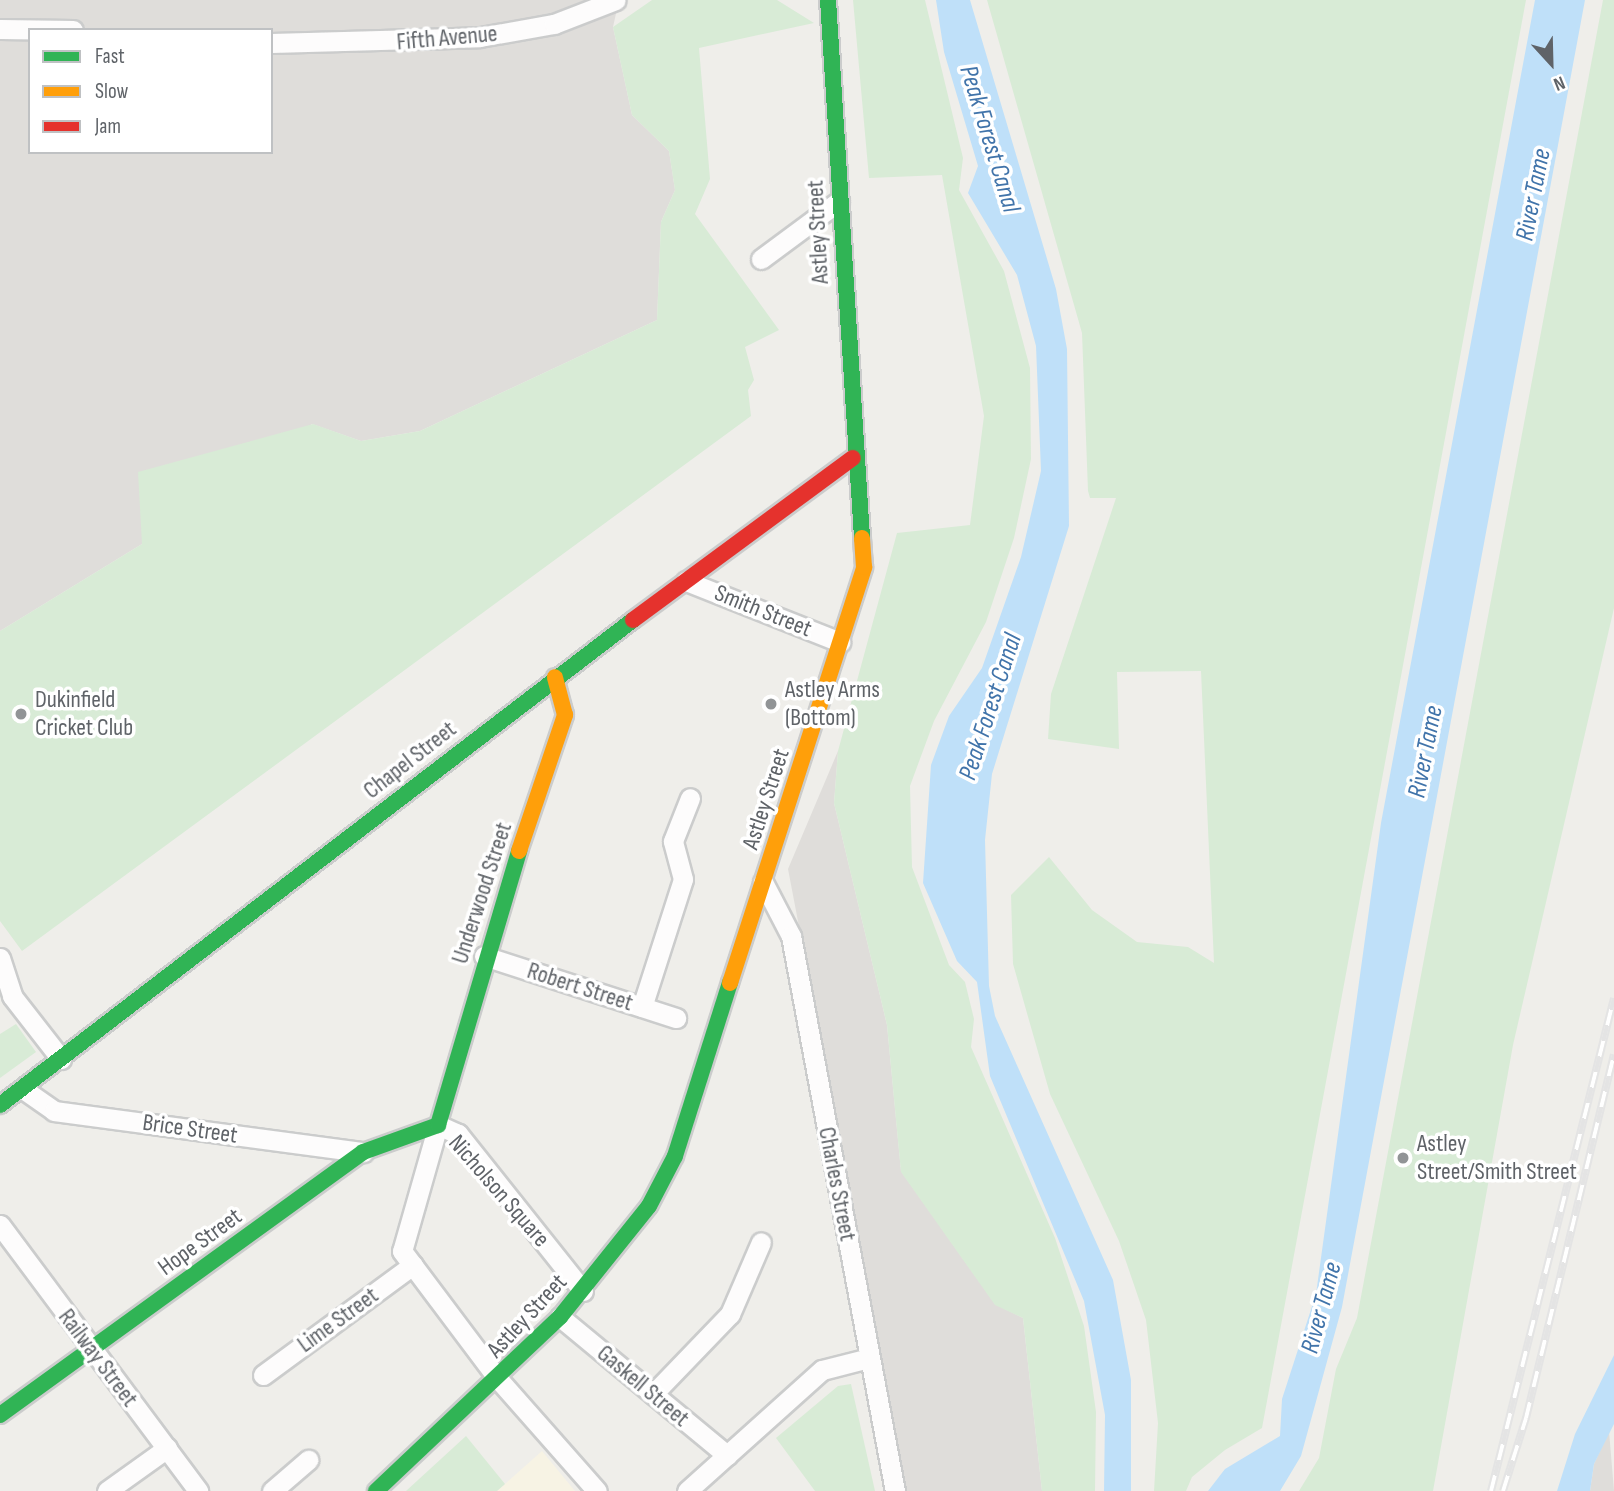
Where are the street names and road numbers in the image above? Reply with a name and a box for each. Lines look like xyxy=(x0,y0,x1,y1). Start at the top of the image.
street label: Fifth Avenue xyxy=(395,19,499,57)
street label: Astley Street xyxy=(801,179,835,285)
street label: Smith Street xyxy=(710,579,816,643)
street label: Chapel Street xyxy=(358,715,462,805)
street label: Astley Street xyxy=(736,745,796,853)
street label: Underwood Street xyxy=(446,819,518,967)
street label: Robert Street xyxy=(524,956,636,1018)
street label: Brice Street xyxy=(141,1108,239,1150)
street label: Charles Street xyxy=(812,1125,862,1243)
street label: Nicholson Square xyxy=(442,1129,556,1253)
street label: Hope Street xyxy=(153,1202,247,1282)
street label: Astley Street xyxy=(481,1268,573,1364)
street label: Lime Street xyxy=(292,1281,384,1359)
street label: Railway Street xyxy=(52,1303,144,1413)
street label: Gaskell Street xyxy=(591,1339,695,1433)

